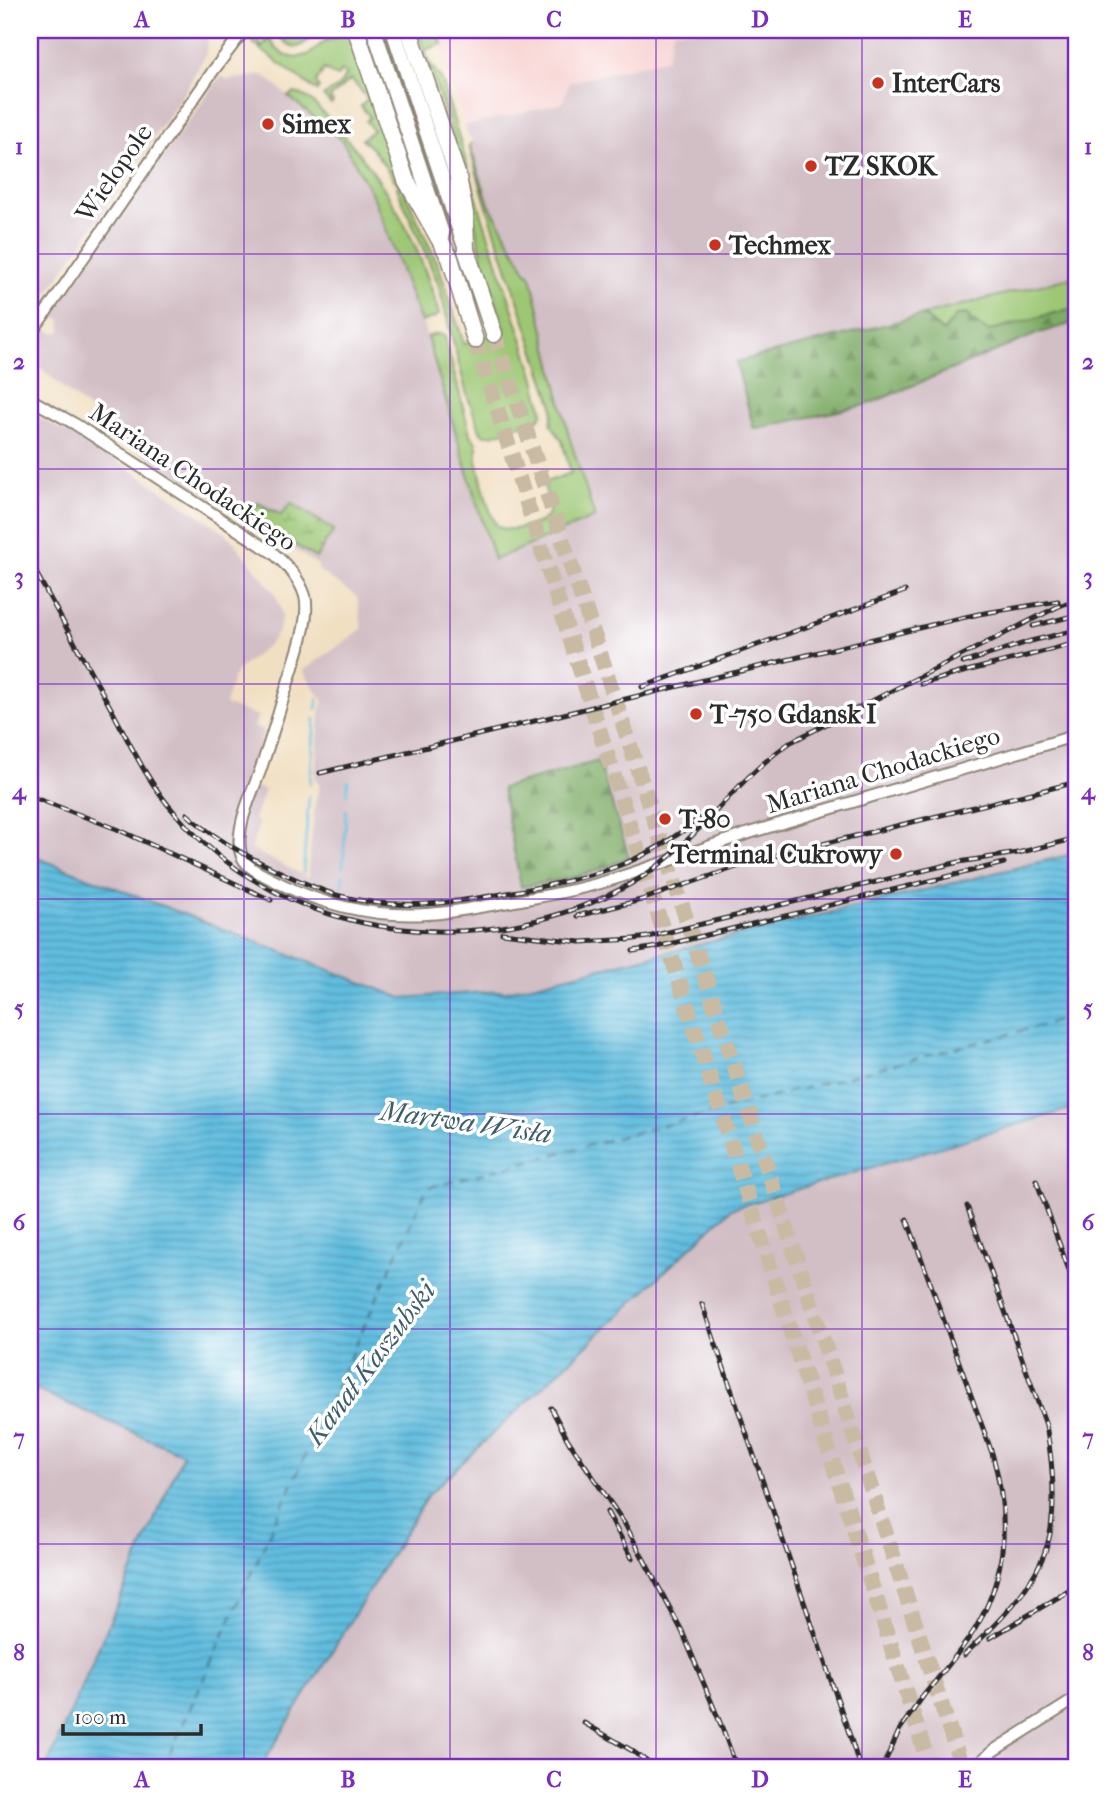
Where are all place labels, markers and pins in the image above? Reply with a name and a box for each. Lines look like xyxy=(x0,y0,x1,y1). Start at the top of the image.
place label: InterCars xyxy=(892,68,1001,99)
marker: InterCars xyxy=(870,75,886,91)
place label: Simex xyxy=(282,109,351,140)
marker: Simex xyxy=(260,116,276,132)
place label: TZ SKOK xyxy=(824,151,938,182)
marker: TZ SKOK xyxy=(803,158,819,174)
place label: Techmex xyxy=(728,230,831,261)
marker: Techmex xyxy=(707,237,723,253)
place label: T-750 Gdansk I xyxy=(709,699,876,730)
marker: T-750 Gdansk I xyxy=(688,706,704,722)
place label: T-80 xyxy=(678,804,731,835)
marker: T-80 xyxy=(657,811,673,827)
place label: Terminal Cukrowy xyxy=(670,839,884,870)
marker: Terminal Cukrowy xyxy=(888,846,904,862)

